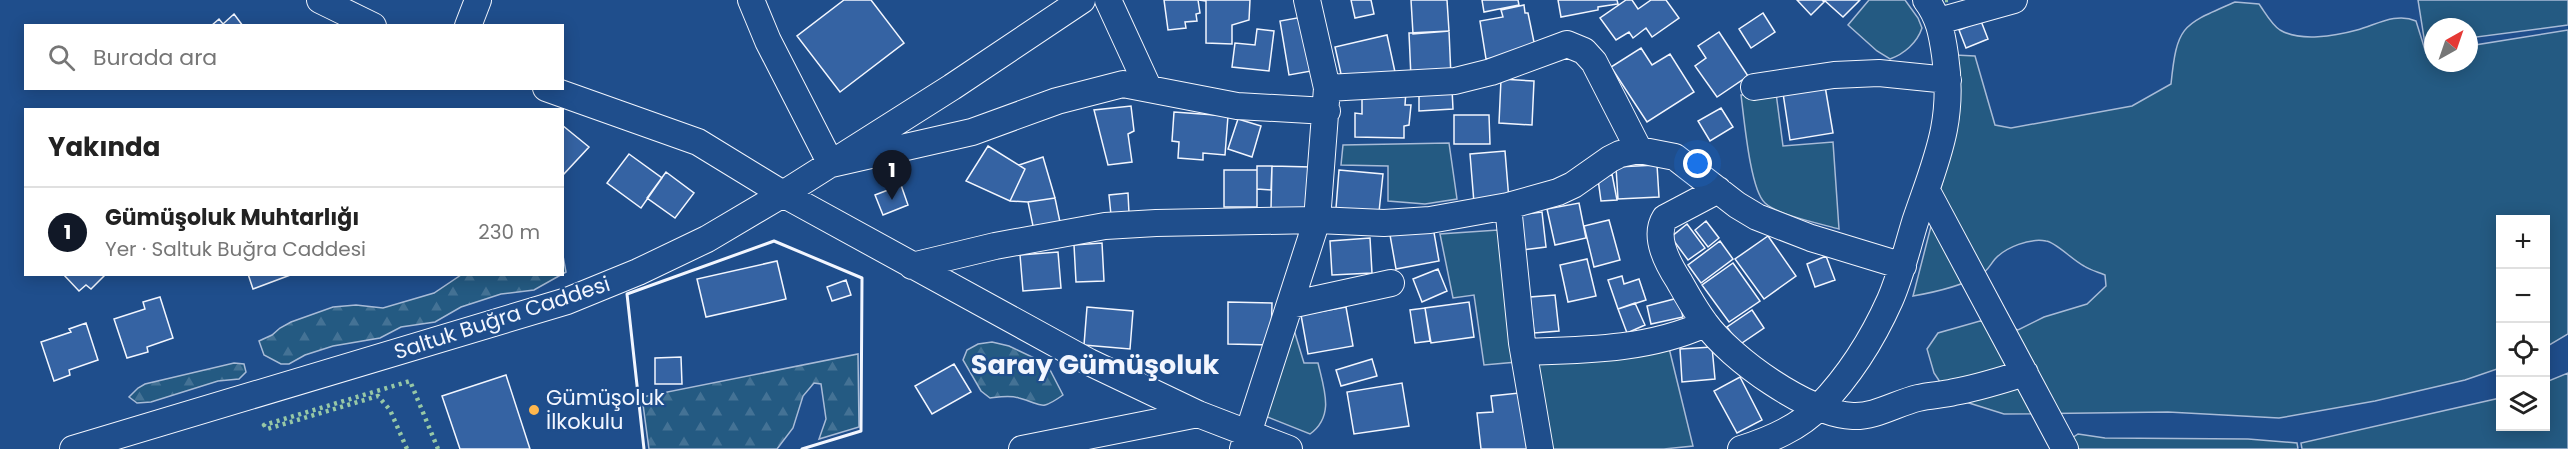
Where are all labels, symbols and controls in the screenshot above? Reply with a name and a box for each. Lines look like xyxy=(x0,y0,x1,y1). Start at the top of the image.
north arrow xyxy=(2424,18,2478,72)
search box xyxy=(24,24,564,90)
icon: search xyxy=(45,41,78,74)
text: Burada ara xyxy=(93,42,217,73)
text: Yakında xyxy=(48,129,160,165)
your location xyxy=(1683,149,1712,178)
pin: 1 xyxy=(872,150,912,200)
text: Gümüşoluk Muhtarlığı xyxy=(105,202,359,233)
map controls xyxy=(2496,215,2550,431)
button: + xyxy=(2496,215,2550,269)
text: 1 xyxy=(64,218,71,246)
text: 230 m xyxy=(478,218,540,246)
text: Yer · Saltuk Buğra Caddesi xyxy=(105,235,366,263)
street label: Saltuk Buğra Caddesi xyxy=(390,269,613,366)
button: − xyxy=(2496,269,2550,323)
button: locate xyxy=(2496,323,2550,377)
district label: Saray Gümüşoluk xyxy=(971,346,1219,383)
button: layers xyxy=(2496,377,2550,431)
place label: Gümüşoluk İlkokulu xyxy=(546,383,665,436)
marker: Gümüşoluk İlkokulu xyxy=(527,403,541,417)

